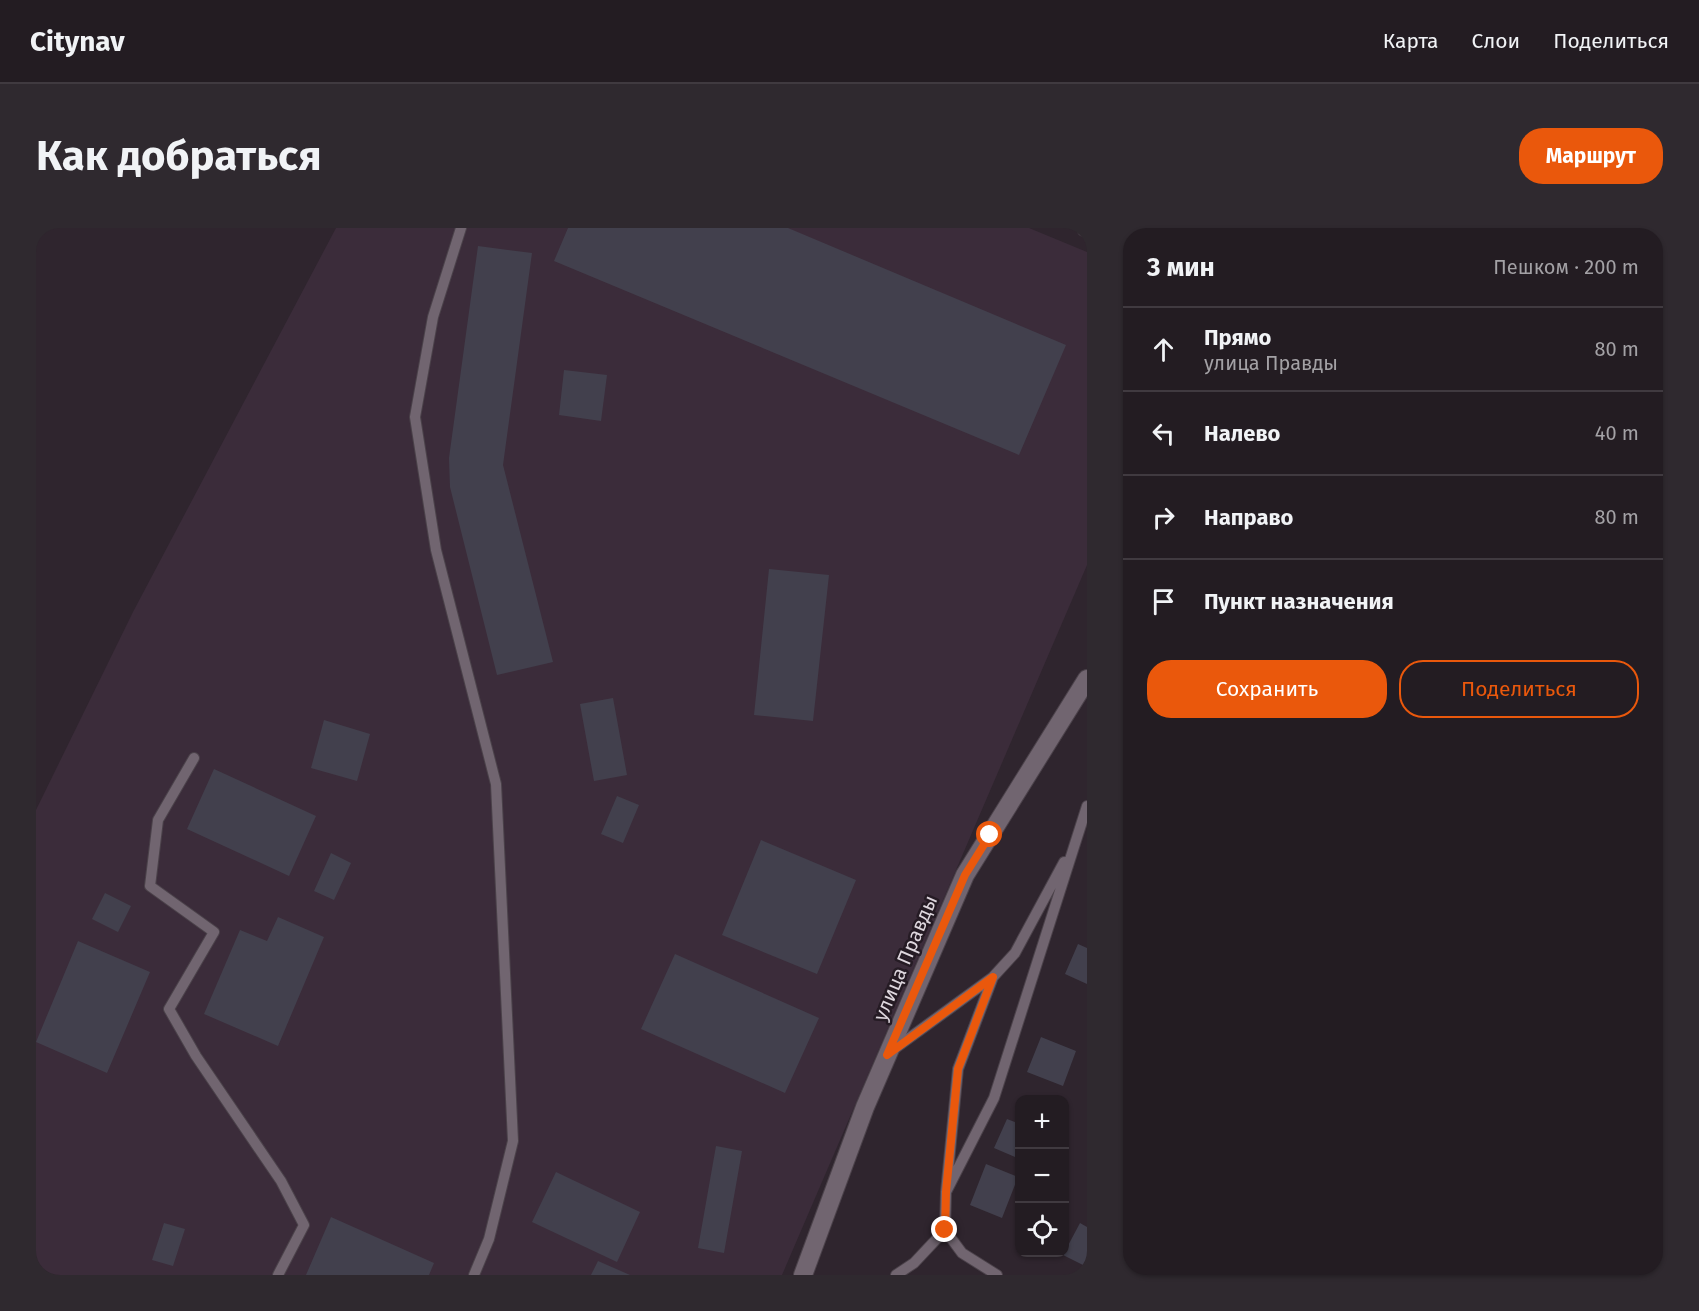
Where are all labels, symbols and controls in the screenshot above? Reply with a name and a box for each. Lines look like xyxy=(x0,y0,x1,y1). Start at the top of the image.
text: Citynav xyxy=(30,25,125,58)
text: Карта xyxy=(1383,28,1439,54)
text: Слои xyxy=(1472,28,1520,54)
text: Поделиться xyxy=(1553,28,1669,54)
button: Маршрут xyxy=(1519,128,1663,184)
text: Как добраться xyxy=(36,131,322,181)
text: 3 мин xyxy=(1147,252,1215,283)
text: Пешком · 200 m xyxy=(1493,255,1639,279)
text: Прямо xyxy=(1204,324,1271,351)
icon: ahead xyxy=(1147,333,1180,366)
text: 80 m xyxy=(1594,337,1639,361)
text: улица Правды xyxy=(1204,351,1338,375)
icon: left xyxy=(1147,417,1180,450)
text: Налево xyxy=(1204,420,1280,447)
text: 40 m xyxy=(1595,421,1639,445)
icon: right xyxy=(1147,501,1180,534)
text: Направо xyxy=(1204,504,1293,531)
text: 80 m xyxy=(1594,505,1639,529)
icon: arrive xyxy=(1147,585,1180,618)
text: Пункт назначения xyxy=(1204,588,1394,615)
button: Сохранить xyxy=(1147,660,1387,718)
button: Поделиться xyxy=(1399,660,1639,718)
route start xyxy=(976,821,1002,847)
street label: улица Правды xyxy=(868,892,942,1024)
map controls xyxy=(1015,1095,1069,1257)
button: + xyxy=(1015,1095,1069,1149)
button: − xyxy=(1015,1149,1069,1203)
button: locate xyxy=(1015,1203,1069,1257)
route end xyxy=(931,1216,957,1242)

